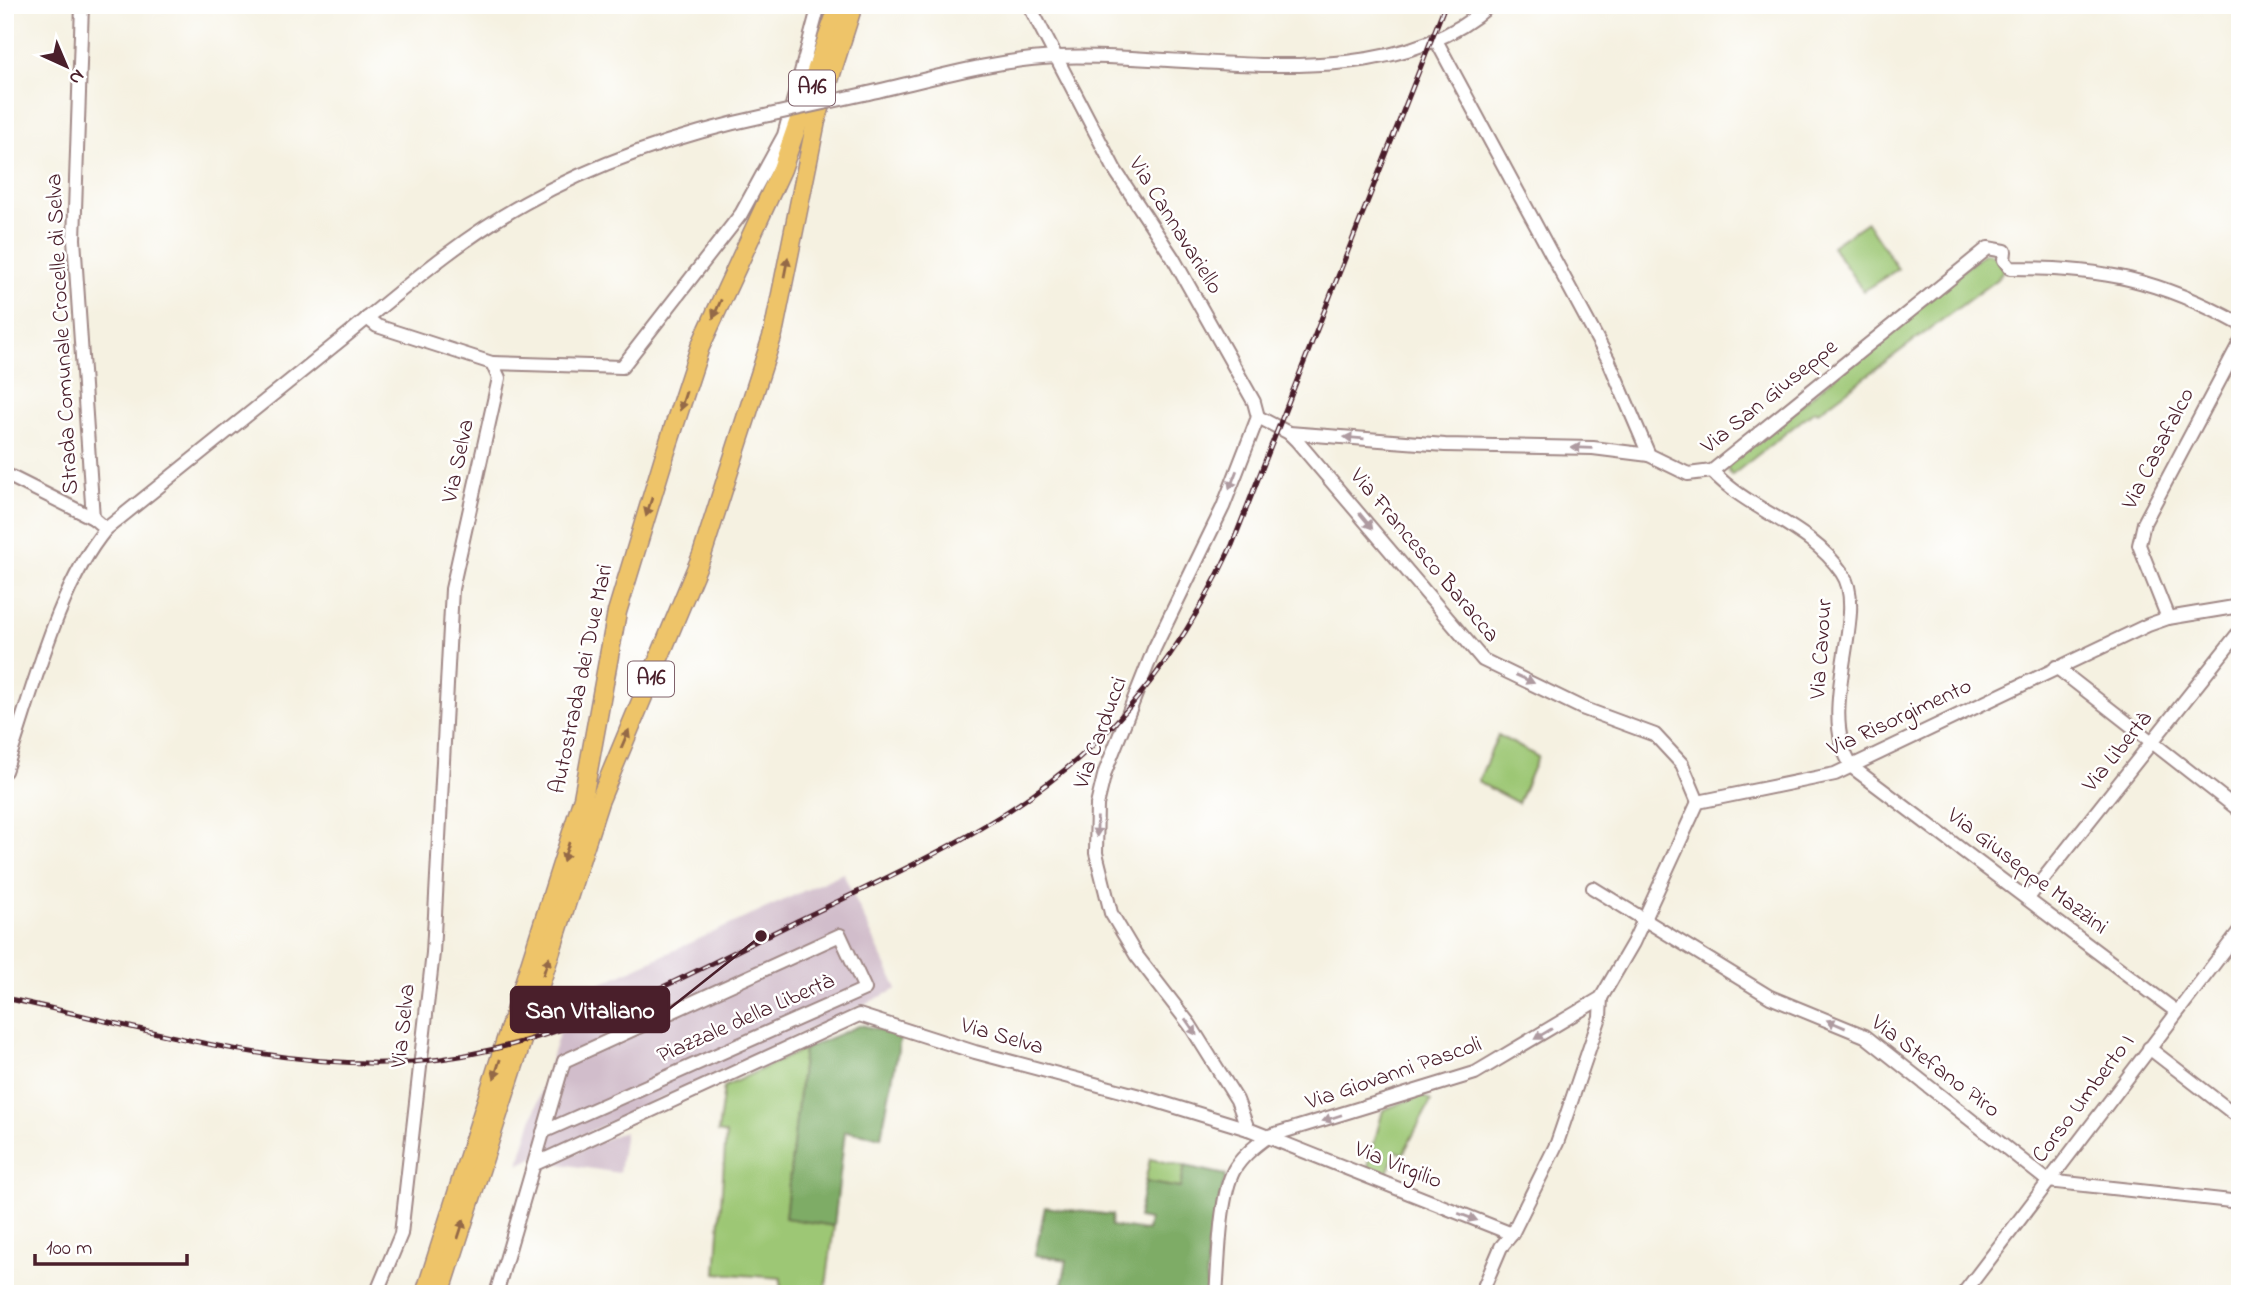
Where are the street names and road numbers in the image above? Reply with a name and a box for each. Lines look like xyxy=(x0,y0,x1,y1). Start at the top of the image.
road number: A16 xyxy=(789,70,835,106)
street label: Via Cannavariello xyxy=(1119,150,1231,301)
street label: Strada Comunale Crocelle di Selva xyxy=(38,173,88,495)
street label: Via San Giuseppe xyxy=(1694,331,1846,463)
street label: Via Casafalco xyxy=(2114,382,2204,516)
street label: Via Selva xyxy=(434,416,484,507)
street label: Via Francesco Baracca xyxy=(1340,461,1507,650)
street label: Autostrada dei Due Mari xyxy=(542,561,622,797)
street label: Via Cavour xyxy=(1802,597,1842,701)
road number: A16 xyxy=(628,662,674,696)
street label: Via Risorgimento xyxy=(1822,670,1978,767)
street label: Via Carducci xyxy=(1065,672,1137,795)
street label: Via Libertà xyxy=(2074,704,2161,800)
street label: Via Giuseppe Mazzini xyxy=(1939,800,2115,944)
street label: Piazzale della Libertà xyxy=(652,965,840,1073)
street label: Via Selva xyxy=(383,982,425,1071)
street label: Via Stefano Piro xyxy=(1863,1007,2007,1127)
street label: Via Selva xyxy=(956,1009,1047,1065)
street label: Via Giovanni Pascoli xyxy=(1301,1028,1486,1120)
street label: Corso Umberto I xyxy=(2024,1028,2144,1170)
street label: Via Virgilio xyxy=(1348,1133,1447,1199)

